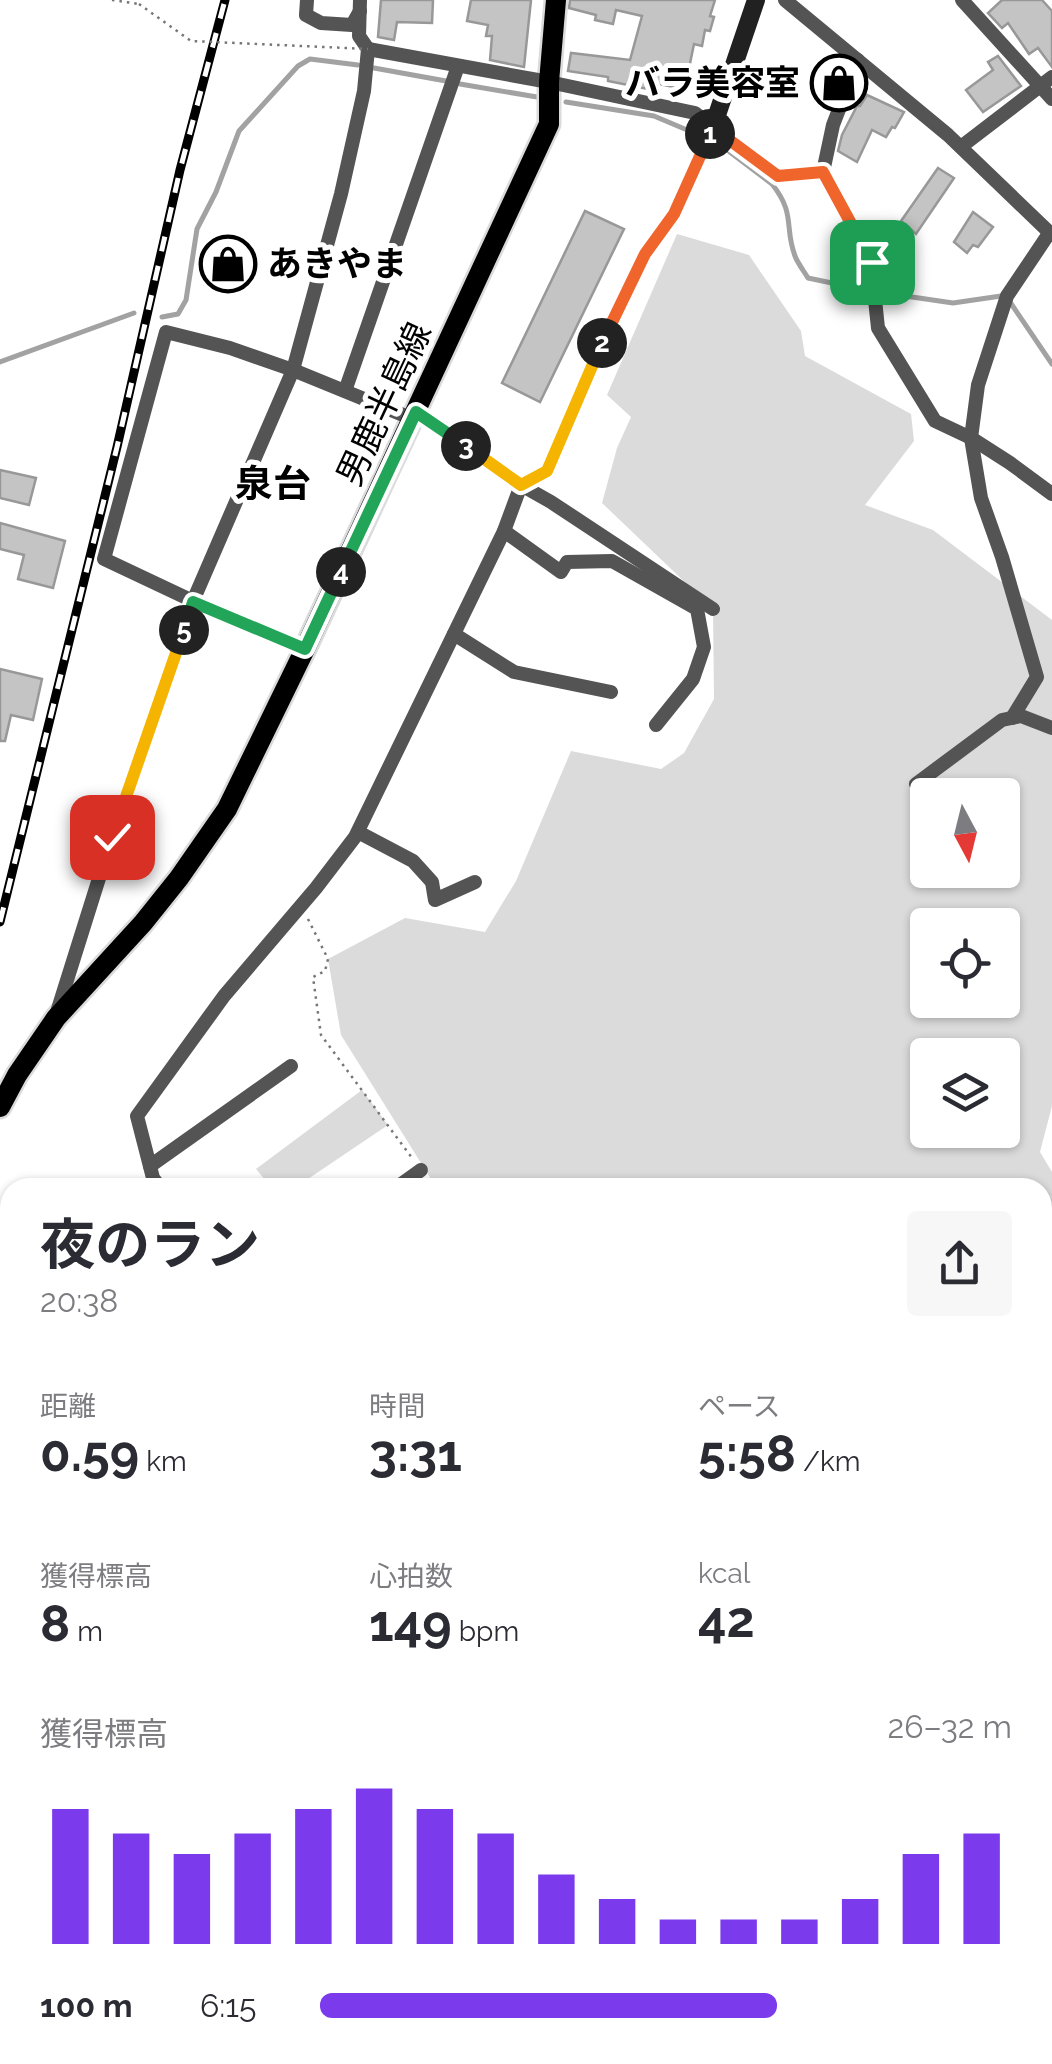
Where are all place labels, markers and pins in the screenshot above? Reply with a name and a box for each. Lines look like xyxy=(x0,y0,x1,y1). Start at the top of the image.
shop icon: バラ美容室 xyxy=(809,53,869,113)
place label: バラ美容室 xyxy=(625,62,800,103)
pin: 1 xyxy=(685,109,735,159)
pin xyxy=(830,220,915,305)
shop icon: あきやま xyxy=(198,234,258,294)
place label: あきやま xyxy=(267,243,407,284)
pin: 2 xyxy=(577,318,627,368)
pin: 3 xyxy=(441,421,491,471)
pin: 4 xyxy=(316,547,366,597)
pin: 5 xyxy=(159,605,209,655)
pin xyxy=(70,795,155,880)

